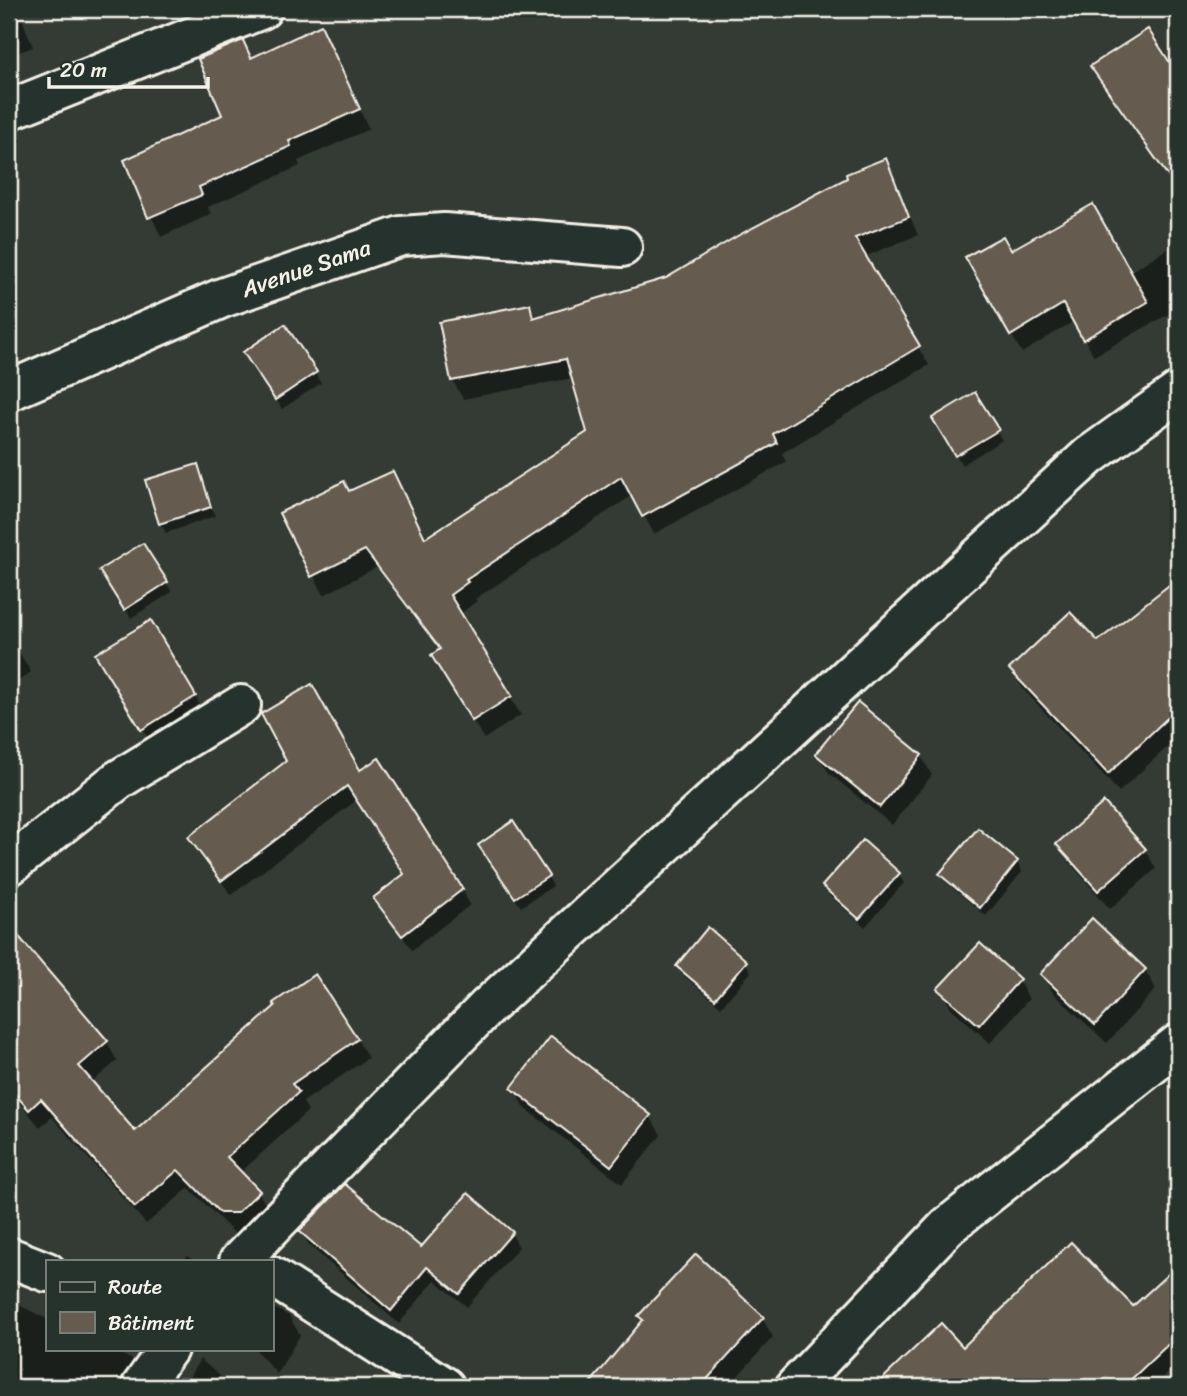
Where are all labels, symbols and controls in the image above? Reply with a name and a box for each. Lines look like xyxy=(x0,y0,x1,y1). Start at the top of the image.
scale bar xyxy=(49,46,208,90)
text: 20 m xyxy=(60,51,107,89)
street label: Avenue Sama xyxy=(235,227,377,310)
legend xyxy=(46,1260,273,1350)
text: Route xyxy=(108,1268,162,1306)
text: Bâtiment xyxy=(108,1304,194,1342)

